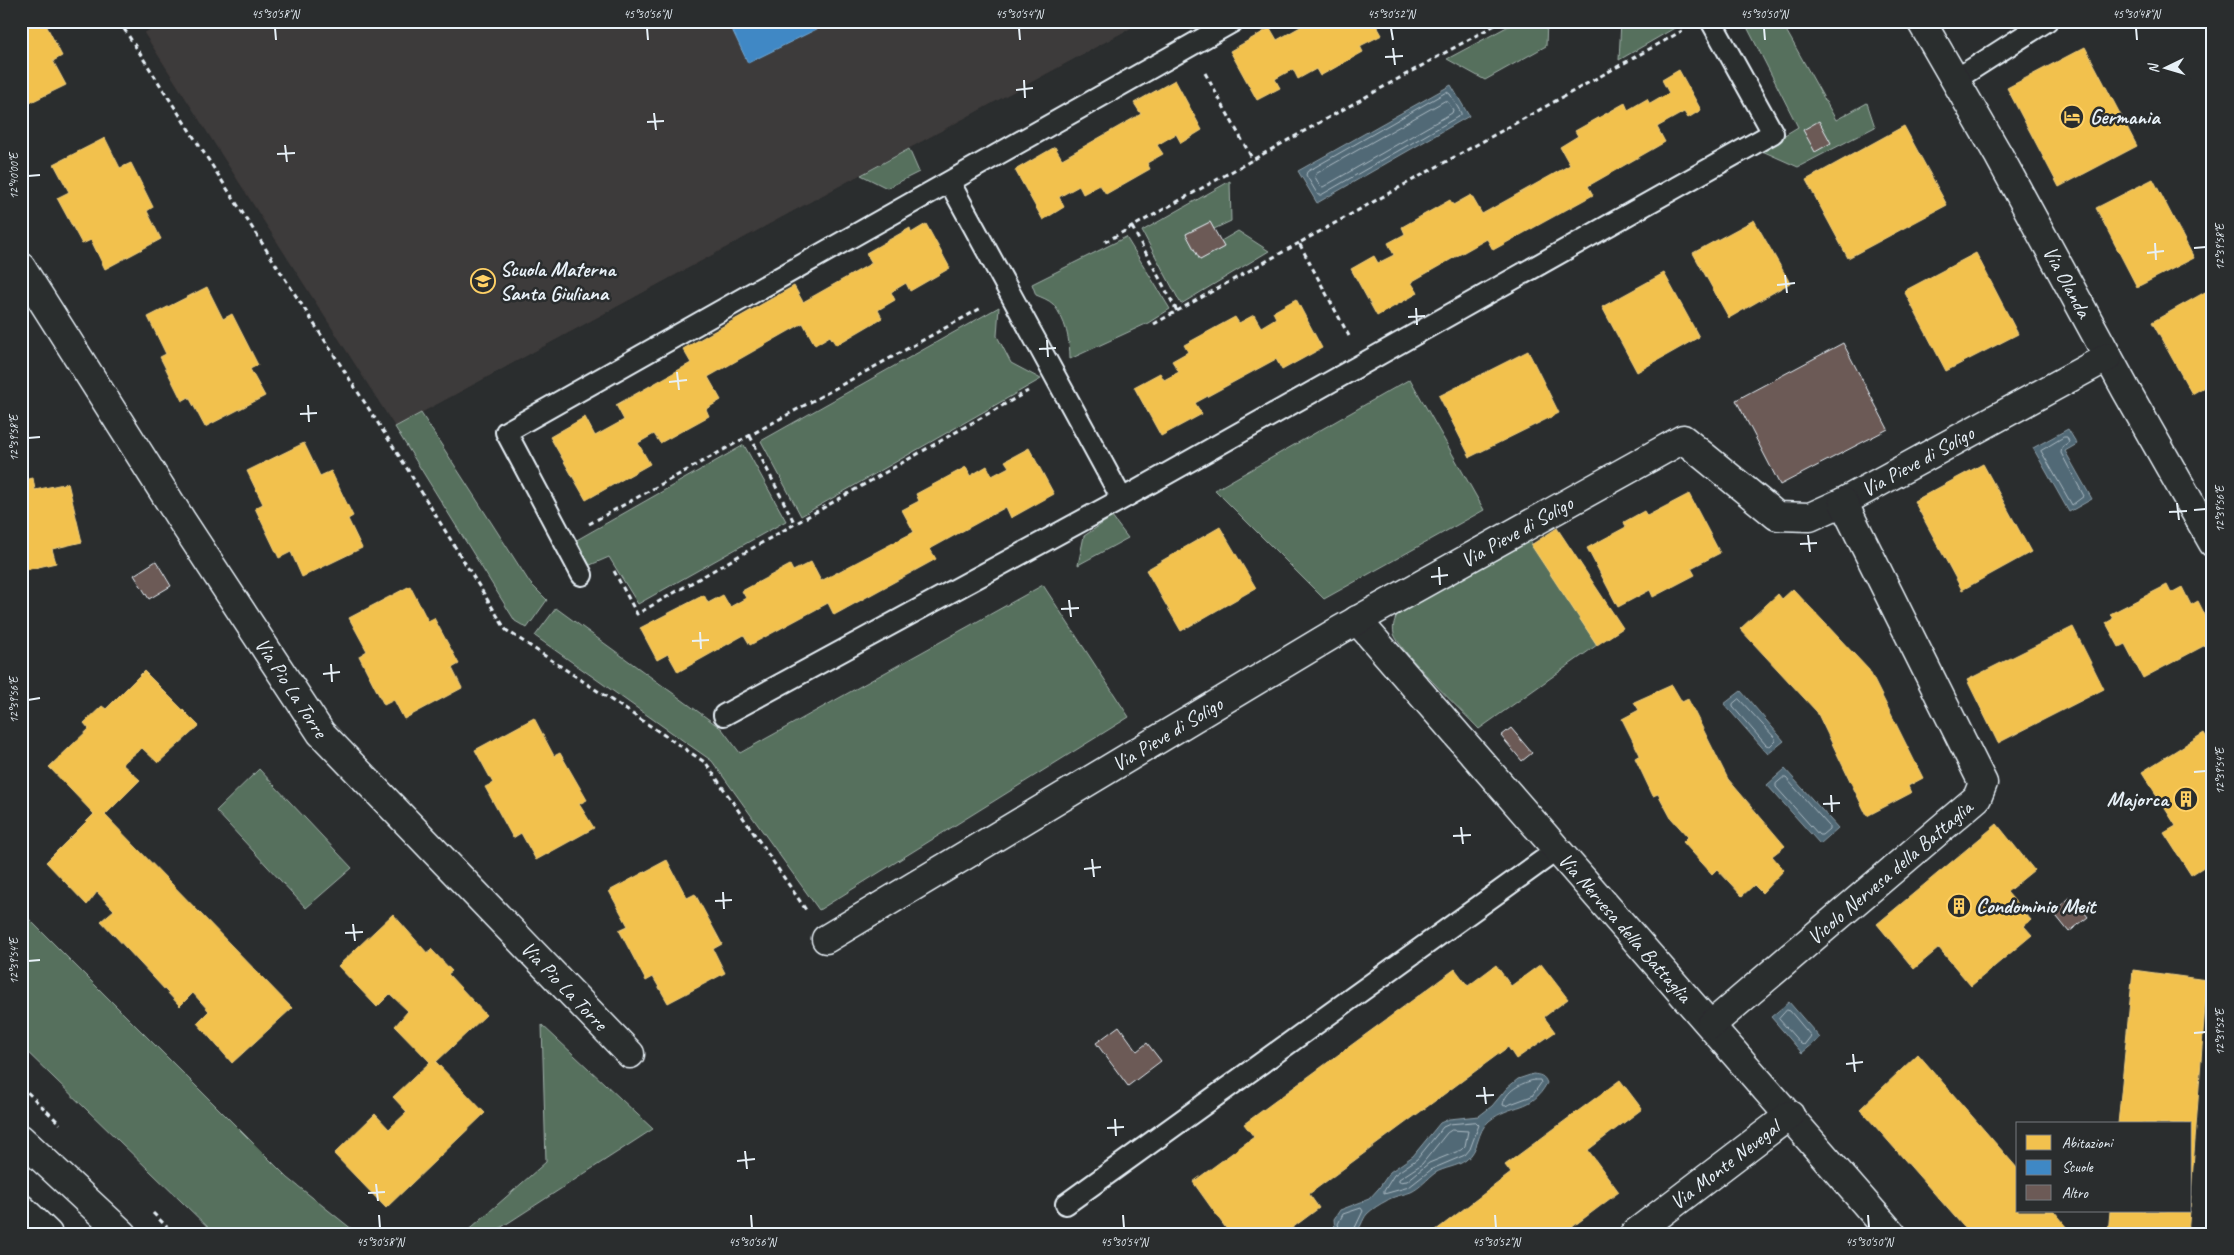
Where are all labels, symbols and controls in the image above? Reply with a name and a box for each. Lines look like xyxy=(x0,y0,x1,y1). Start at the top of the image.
text: 45°30'58"N xyxy=(251,6,300,22)
text: 45°30'56"N xyxy=(623,6,672,22)
text: 45°30'54"N xyxy=(995,6,1044,22)
text: 45°30'52"N xyxy=(1367,6,1416,22)
text: 45°30'50"N xyxy=(1740,6,1789,22)
text: 45°30'48"N xyxy=(2112,6,2161,22)
north arrow xyxy=(2142,42,2192,92)
text: N xyxy=(2144,62,2162,74)
hotel icon: Germania xyxy=(2059,104,2085,130)
place label: Germania xyxy=(2090,104,2161,130)
text: 12°40'00"E xyxy=(6,151,22,199)
text: 12°39'58"E xyxy=(2212,222,2228,270)
street label: Via Olanda xyxy=(2037,241,2098,324)
place label: Scuola Materna Santa Giuliana xyxy=(500,256,617,306)
school or university icon: Scuola Materna Santa Giuliana xyxy=(470,268,496,294)
text: 12°39'58"E xyxy=(6,413,22,461)
street label: Via Pieve di Soligo xyxy=(1857,419,1980,503)
text: 12°39'56"E xyxy=(2212,484,2228,532)
street label: Via Pieve di Soligo xyxy=(1456,489,1579,573)
street label: Via Pio La Torre xyxy=(249,633,335,744)
text: 12°39'56"E xyxy=(6,675,22,723)
street label: Via Pieve di Soligo xyxy=(1107,690,1228,777)
text: 12°39'54"E xyxy=(2212,746,2228,794)
place label: Majorca xyxy=(2107,786,2170,812)
building icon: Majorca xyxy=(2173,786,2199,812)
street label: Vicolo Nervesa della Battaglia xyxy=(1802,793,1980,950)
street label: Via Nervesa della Battaglia xyxy=(1553,847,1698,1009)
building icon: Condominio Meit xyxy=(1946,893,1972,919)
place label: Condominio Meit xyxy=(1976,893,2097,919)
text: 12°39'54"E xyxy=(6,936,22,984)
street label: Via Pio La Torre xyxy=(515,936,615,1037)
text: 12°39'52"E xyxy=(2212,1007,2228,1055)
street label: Via Monte Nevegal xyxy=(1665,1113,1787,1215)
legend xyxy=(2016,1122,2192,1212)
text: Abitazioni xyxy=(2062,1134,2114,1153)
text: Scuole xyxy=(2062,1158,2094,1177)
text: Altro xyxy=(2062,1184,2088,1203)
text: 45°30'58"N xyxy=(356,1234,405,1250)
text: 45°30'56"N xyxy=(728,1234,777,1250)
text: 45°30'54"N xyxy=(1100,1234,1149,1250)
text: 45°30'52"N xyxy=(1472,1234,1521,1250)
text: 45°30'50"N xyxy=(1845,1234,1894,1250)

